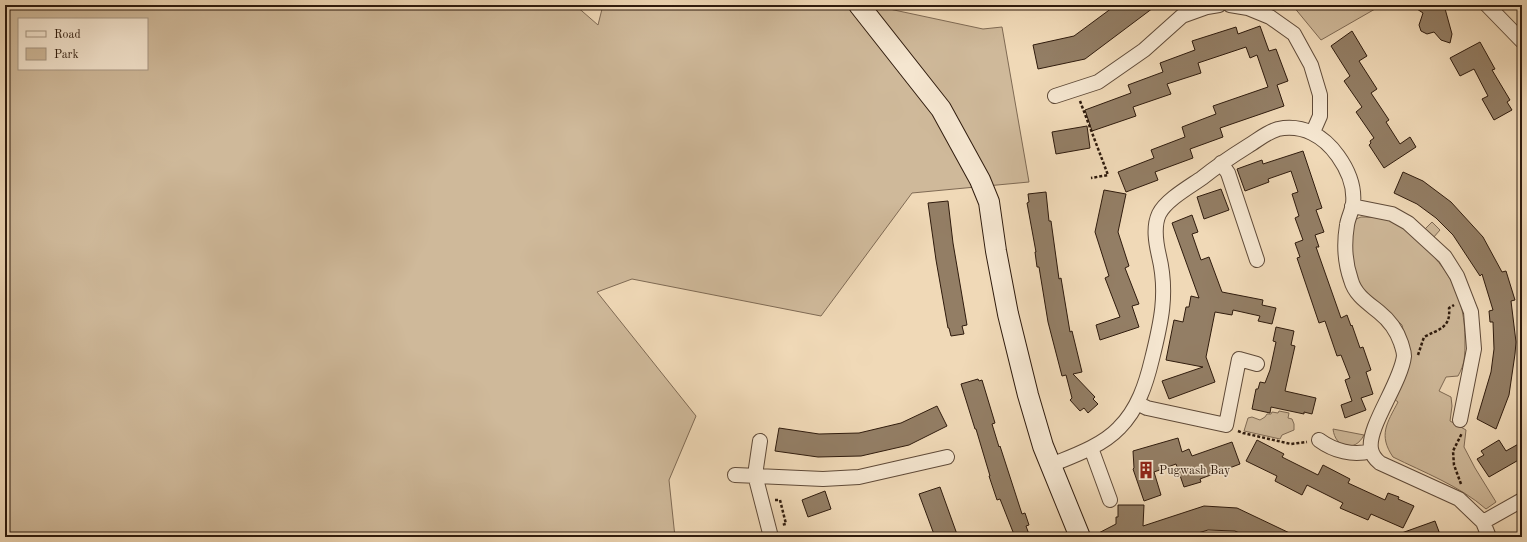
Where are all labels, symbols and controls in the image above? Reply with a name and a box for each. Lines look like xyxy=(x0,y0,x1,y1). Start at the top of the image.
legend xyxy=(18,18,148,70)
text: Road xyxy=(54,29,81,41)
text: Park xyxy=(54,49,79,61)
building icon: Pugwash Bay xyxy=(1136,460,1156,480)
place label: Pugwash Bay xyxy=(1159,465,1231,477)

